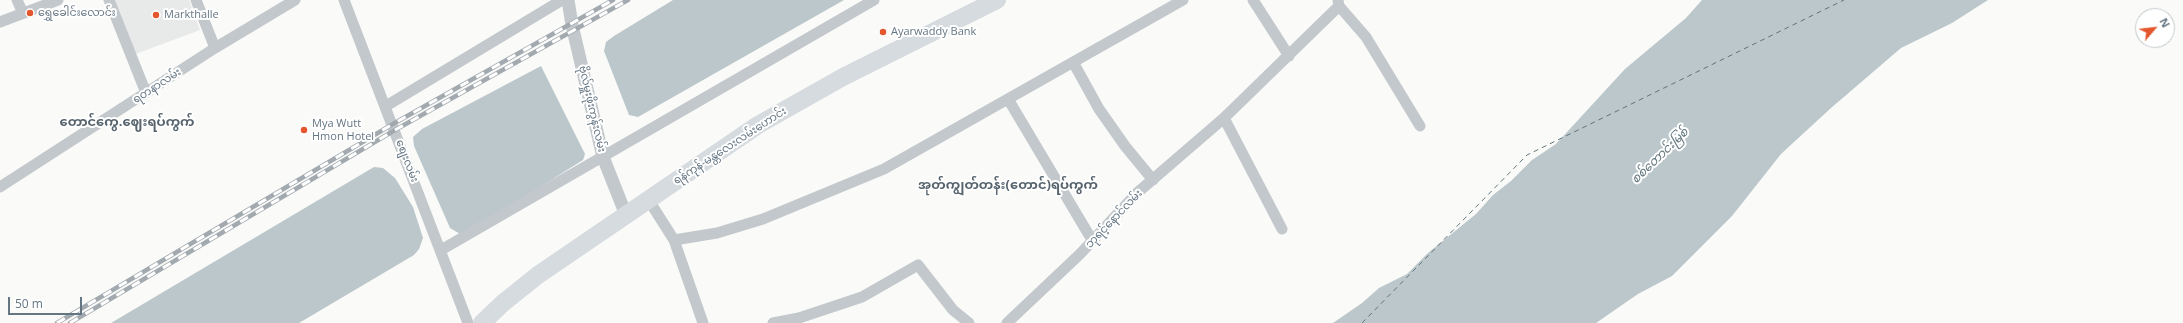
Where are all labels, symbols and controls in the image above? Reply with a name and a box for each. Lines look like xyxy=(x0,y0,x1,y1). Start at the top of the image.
place label: ရွှေခေါင်းလောင်း xyxy=(38,6,116,20)
marker: ရွှေခေါင်းလောင်း xyxy=(25,8,35,18)
place label: Markthalle xyxy=(164,8,219,22)
north arrow xyxy=(2135,8,2175,48)
marker: Markthalle xyxy=(151,10,161,20)
text: N xyxy=(2156,15,2174,30)
place label: Ayarwaddy Bank xyxy=(891,25,976,39)
marker: Ayarwaddy Bank xyxy=(878,27,888,37)
street label: ဗိုလ်မှူးဖိုးကွန်းလမ်း xyxy=(576,64,608,154)
street label: ရတနာလမ်း xyxy=(130,66,184,106)
street label: ရန်ကုန်-မန္တလေးလမ်းဟောင်း xyxy=(671,104,789,188)
district label: တောင်ကွေ.ဈေးရပ်ကွက် xyxy=(60,114,194,130)
place label: Mya Wutt Hmon Hotel xyxy=(312,117,374,143)
marker: Mya Wutt Hmon Hotel xyxy=(299,125,309,135)
water label: စစ်တောင်းမြစ် xyxy=(1629,125,1691,187)
street label: စျေးလမ်း xyxy=(393,138,421,184)
district label: အုတ်ကျွတ်တန်း(တောင်)ရပ်ကွက် xyxy=(918,177,1098,193)
street label: ဘုရင့်နောင်လမ်း xyxy=(1083,187,1145,251)
scale bar xyxy=(10,289,84,315)
text: 50 m xyxy=(15,295,43,312)

